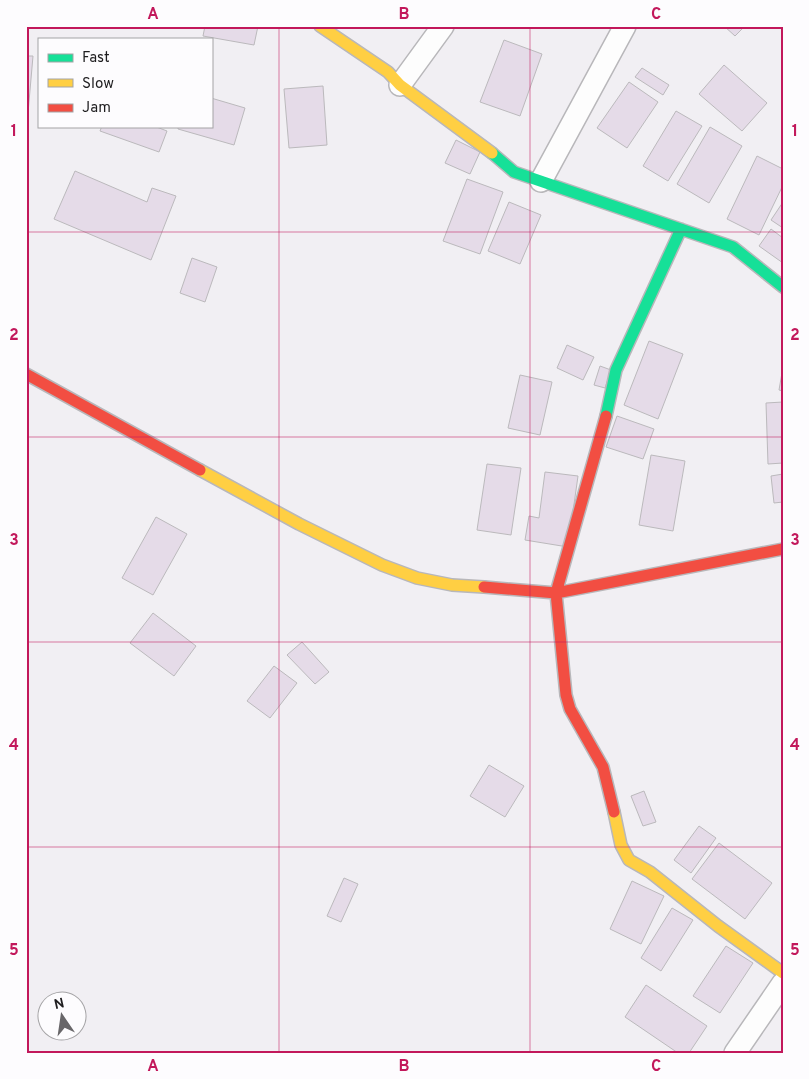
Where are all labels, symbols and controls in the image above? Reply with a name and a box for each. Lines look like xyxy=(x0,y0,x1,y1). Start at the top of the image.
text: A xyxy=(147,5,159,25)
text: B xyxy=(398,5,410,25)
text: C xyxy=(651,5,661,25)
legend xyxy=(38,38,212,128)
text: Fast xyxy=(82,49,110,68)
text: Slow xyxy=(82,75,114,94)
text: Jam xyxy=(82,99,111,118)
text: 1 xyxy=(11,122,17,142)
text: 1 xyxy=(792,122,798,142)
text: 2 xyxy=(9,326,19,346)
text: 2 xyxy=(790,326,800,346)
text: 3 xyxy=(9,531,19,551)
text: 3 xyxy=(790,531,800,551)
text: 4 xyxy=(9,736,19,756)
text: 4 xyxy=(790,736,800,756)
text: 5 xyxy=(9,941,19,961)
text: 5 xyxy=(790,941,800,961)
north arrow xyxy=(38,992,88,1042)
text: N xyxy=(53,995,66,1014)
text: A xyxy=(147,1057,159,1077)
text: B xyxy=(398,1057,410,1077)
text: C xyxy=(651,1057,661,1077)

